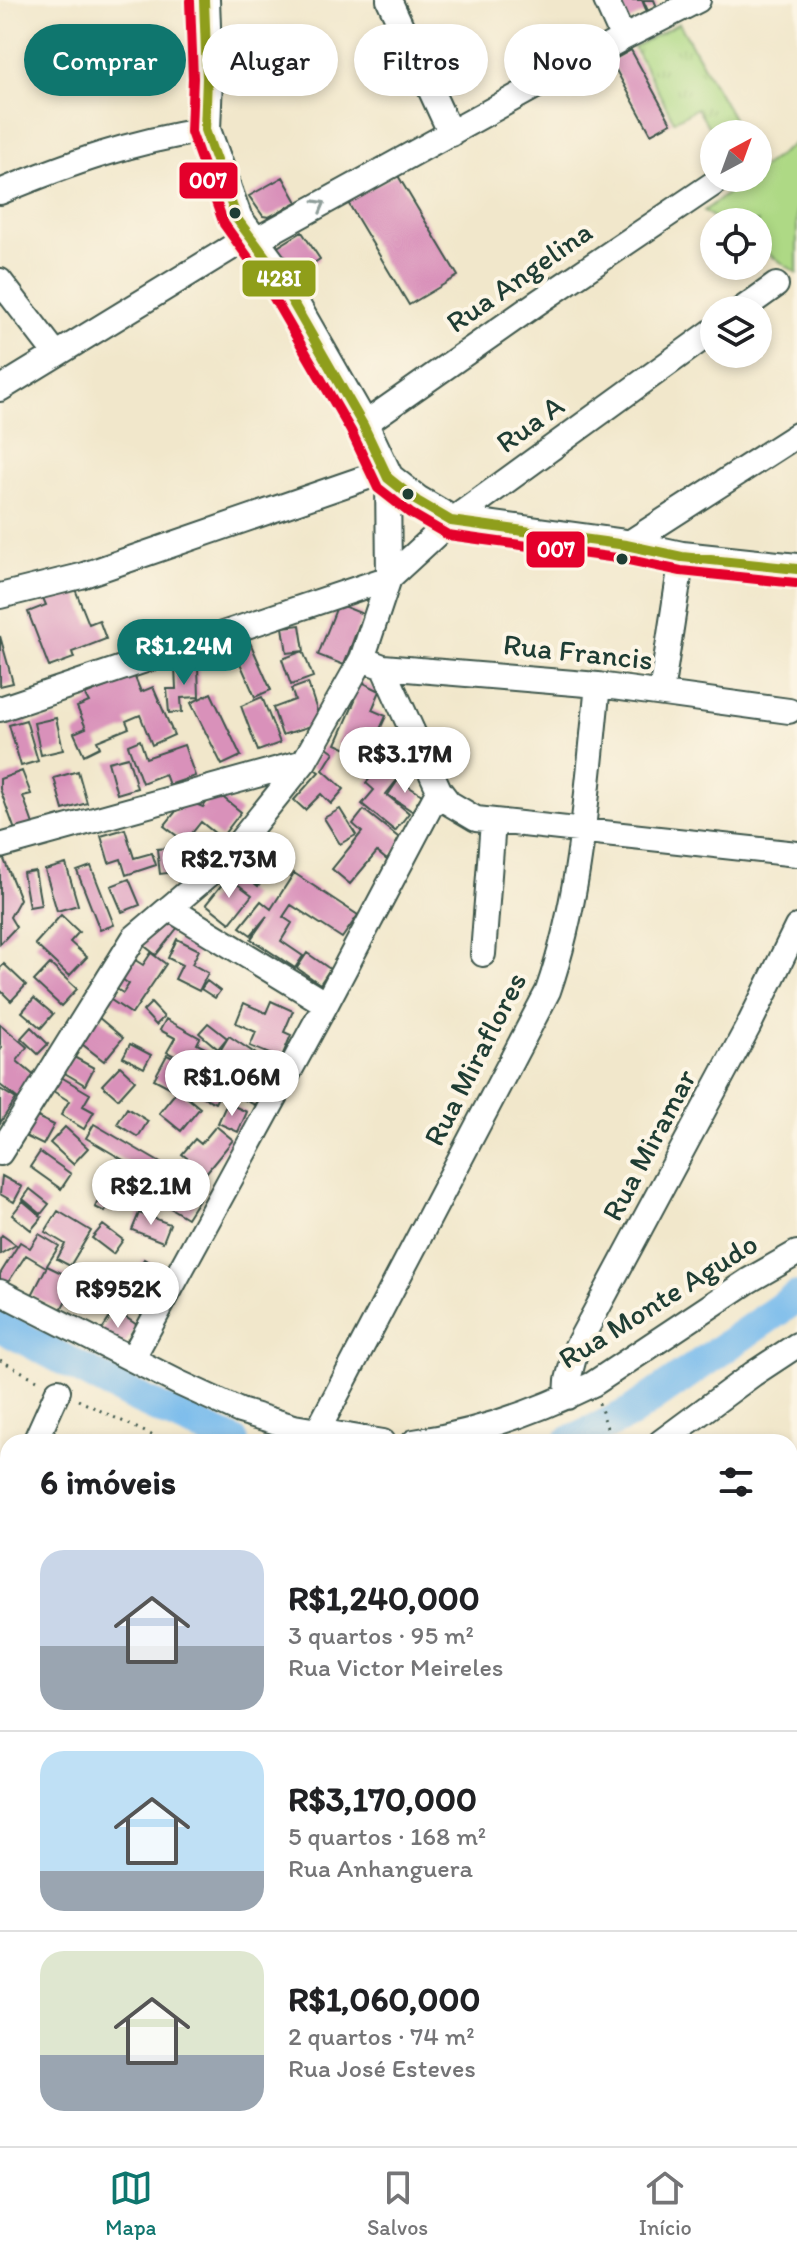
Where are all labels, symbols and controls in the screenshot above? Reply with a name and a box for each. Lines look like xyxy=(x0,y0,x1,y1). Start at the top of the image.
chip: Comprar xyxy=(24,24,186,96)
chip: Alugar xyxy=(202,24,338,96)
chip: Filtros xyxy=(354,24,488,96)
chip: Novo xyxy=(504,24,620,96)
north arrow xyxy=(700,120,772,192)
map controls xyxy=(700,120,772,368)
line badge: 007 xyxy=(178,161,239,200)
text: 007 xyxy=(189,167,227,194)
one-way arrow xyxy=(312,199,326,215)
unlabelled marker xyxy=(227,205,243,221)
button: locate xyxy=(700,208,772,280)
street label: Rua Angelina xyxy=(438,213,599,340)
line badge: 428I xyxy=(241,259,317,298)
text: 428I xyxy=(256,265,302,292)
button: layers xyxy=(700,296,772,368)
street label: Rua A xyxy=(488,386,571,461)
unlabelled marker xyxy=(400,486,416,502)
line badge: 007 xyxy=(525,530,586,569)
text: 007 xyxy=(537,536,575,563)
unlabelled marker xyxy=(614,551,630,567)
pin: R$1.24M xyxy=(110,619,258,687)
street label: Rua Francis xyxy=(501,625,655,678)
text: R$1.24M xyxy=(135,629,233,661)
pin: R$3.17M xyxy=(331,727,479,795)
text: R$3.17M xyxy=(357,737,453,769)
pin: R$2.73M xyxy=(155,832,303,900)
text: R$2.73M xyxy=(180,842,278,874)
street label: Rua Miraflores xyxy=(415,966,534,1152)
pin: R$1.06M xyxy=(158,1050,306,1118)
text: R$1.06M xyxy=(183,1060,281,1092)
street label: Rua Miramar xyxy=(593,1063,704,1227)
pin: R$2.1M xyxy=(86,1159,216,1227)
text: R$2.1M xyxy=(110,1169,192,1201)
street label: Rua Monte Agudo xyxy=(551,1225,764,1377)
pin: R$952K xyxy=(53,1262,183,1330)
text: R$952K xyxy=(75,1272,161,1304)
icon: filters xyxy=(714,1460,758,1504)
text: 6 imóveis xyxy=(40,1462,176,1503)
text: R$1,240,000 xyxy=(288,1578,480,1619)
icon: home xyxy=(104,1582,200,1678)
text: 3 quartos · 95 m² xyxy=(288,1619,474,1651)
text: Rua Victor Meireles xyxy=(288,1651,504,1683)
text: R$3,170,000 xyxy=(288,1779,477,1820)
icon: home xyxy=(104,1783,200,1879)
text: 5 quartos · 168 m² xyxy=(288,1820,486,1852)
text: Rua Anhanguera xyxy=(288,1852,473,1884)
text: R$1,060,000 xyxy=(288,1979,480,2020)
icon: home xyxy=(104,1983,200,2079)
text: 2 quartos · 74 m² xyxy=(288,2020,475,2052)
text: Rua José Esteves xyxy=(288,2052,476,2084)
tab: Mapa xyxy=(105,2166,156,2241)
tab: Salvos xyxy=(367,2166,428,2241)
tab: Início xyxy=(639,2166,692,2241)

